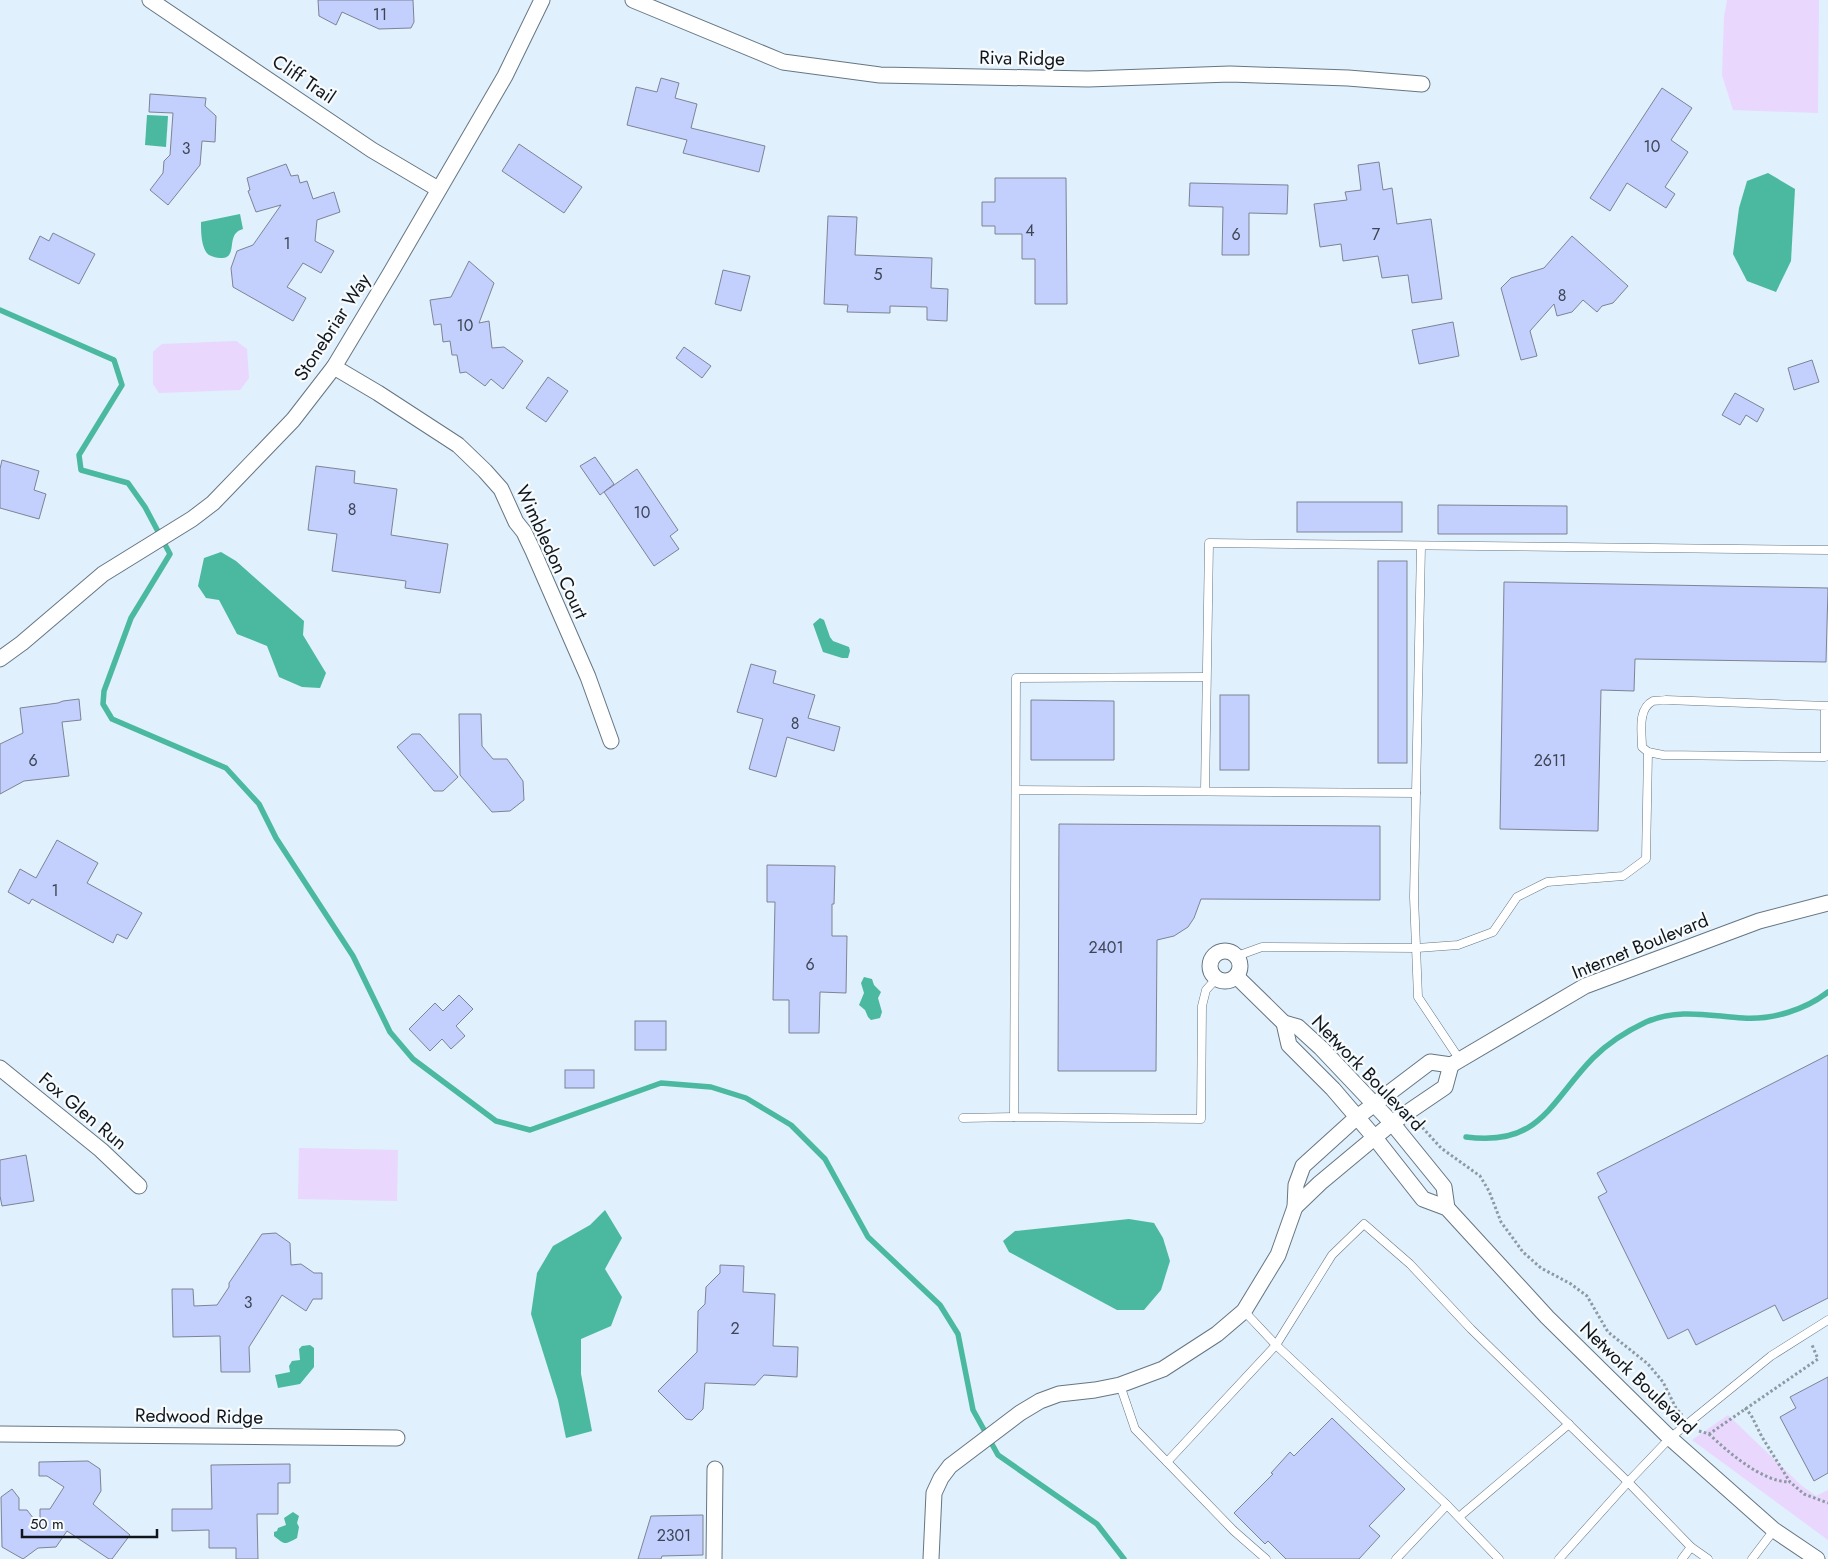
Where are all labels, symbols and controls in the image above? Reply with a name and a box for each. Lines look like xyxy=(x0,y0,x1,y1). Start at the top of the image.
house number: 11 xyxy=(373,3,387,26)
street label: Riva Ridge xyxy=(979,44,1065,72)
street label: Cliff Trail xyxy=(267,48,341,110)
house number: 10 xyxy=(1644,135,1660,158)
house number: 3 xyxy=(182,137,191,160)
house number: 4 xyxy=(1025,219,1035,242)
house number: 6 xyxy=(1231,223,1241,246)
house number: 7 xyxy=(1372,223,1381,246)
house number: 1 xyxy=(283,232,291,255)
house number: 5 xyxy=(873,263,883,286)
street label: Stonebriar Way xyxy=(287,268,377,386)
house number: 8 xyxy=(1558,284,1566,307)
house number: 10 xyxy=(457,314,473,337)
street label: Wimbledon Court xyxy=(509,481,595,624)
house number: 8 xyxy=(348,498,356,521)
house number: 10 xyxy=(634,501,650,524)
house number: 8 xyxy=(791,712,799,735)
house number: 6 xyxy=(28,749,38,772)
house number: 2611 xyxy=(1534,749,1566,772)
house number: 1 xyxy=(51,879,59,902)
street label: Internet Boulevard xyxy=(1568,906,1712,986)
house number: 2401 xyxy=(1088,936,1124,959)
house number: 6 xyxy=(805,953,815,976)
street label: Network Boulevard xyxy=(1305,1009,1431,1137)
street label: Fox Glen Run xyxy=(33,1066,133,1156)
house number: 3 xyxy=(244,1291,253,1314)
street label: Network Boulevard xyxy=(1574,1315,1702,1441)
house number: 2 xyxy=(730,1317,740,1340)
street label: Redwood Ridge xyxy=(135,1401,264,1431)
scale bar xyxy=(22,1506,158,1538)
text: 50 m xyxy=(30,1513,64,1535)
house number: 2301 xyxy=(657,1524,691,1547)

